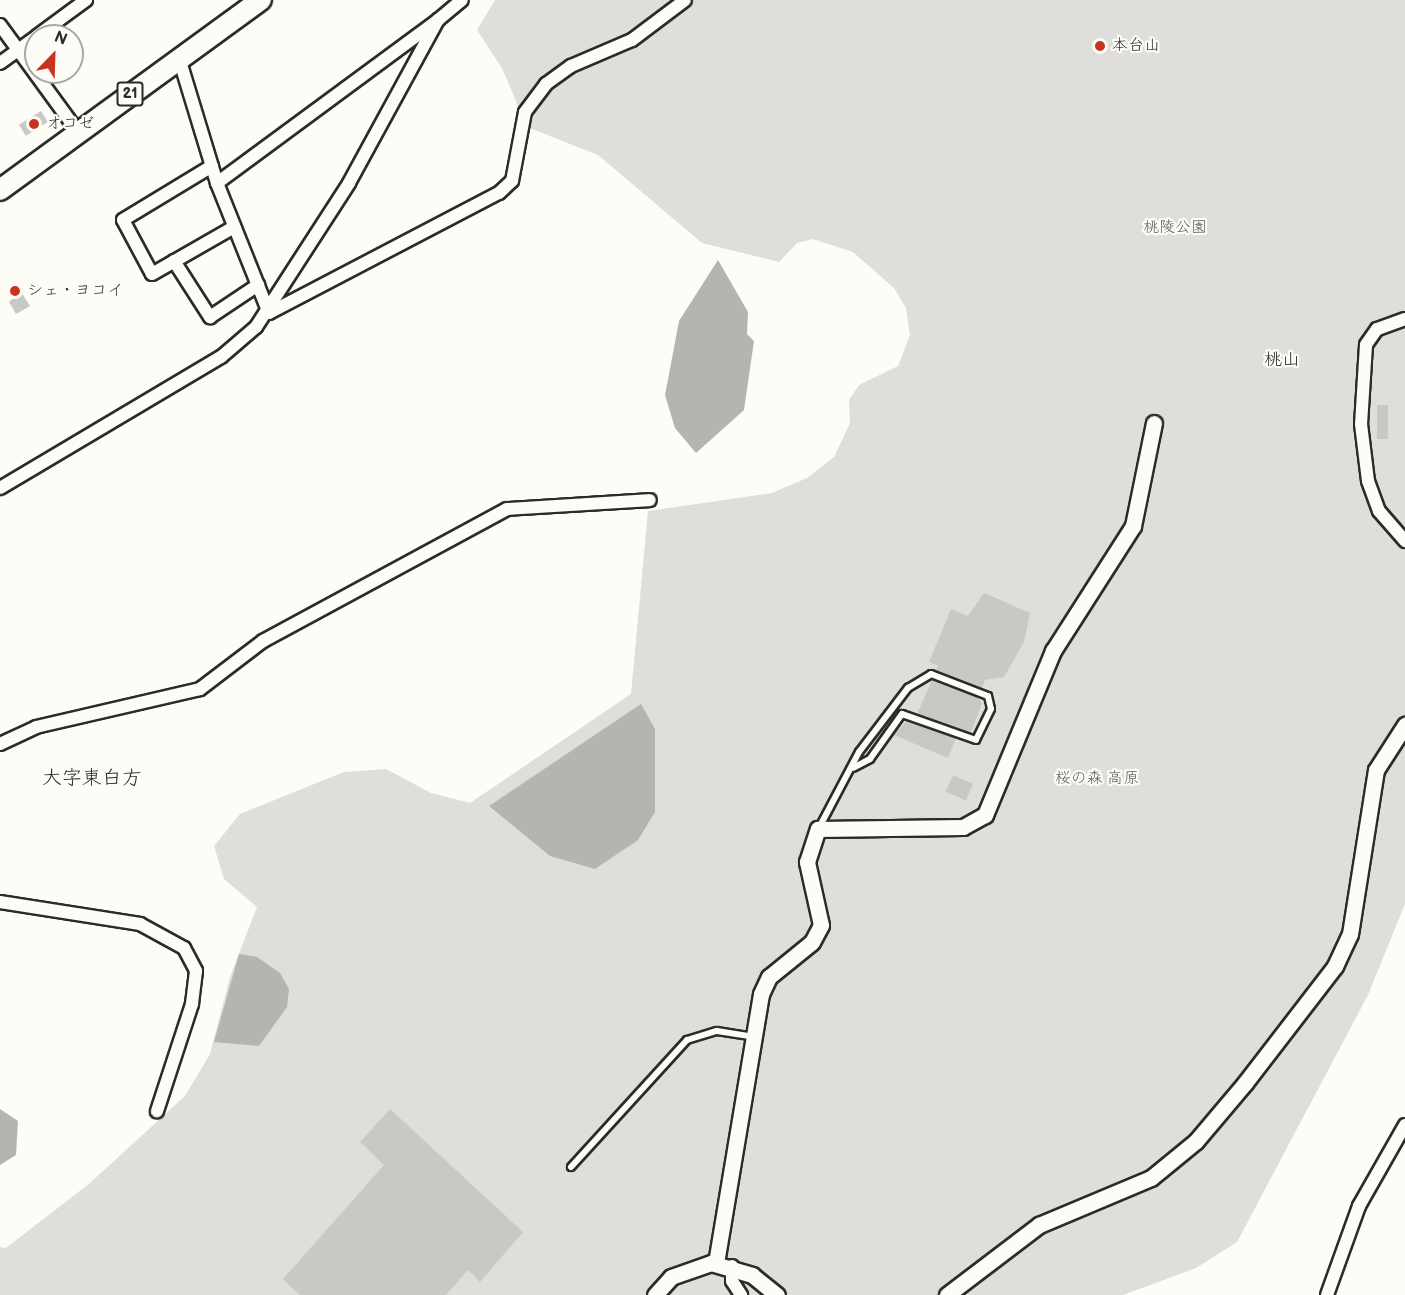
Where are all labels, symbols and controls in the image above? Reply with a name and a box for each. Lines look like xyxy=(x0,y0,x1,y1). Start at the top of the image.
north arrow xyxy=(24,24,84,84)
text: N xyxy=(51,28,70,50)
place label: 本台山 xyxy=(1112,36,1160,56)
marker: 本台山 xyxy=(1093,39,1107,53)
road number: 21 xyxy=(116,82,144,106)
place label: オコゼ xyxy=(46,114,94,134)
marker: オコゼ xyxy=(27,117,41,131)
park label: 桃陵公園 xyxy=(1143,218,1207,238)
place label: シェ・ヨコイ xyxy=(27,281,123,301)
marker: シェ・ヨコイ xyxy=(8,284,22,298)
district label: 桃山 xyxy=(1264,349,1300,371)
district label: 大字東白方 xyxy=(42,766,142,790)
park label: 桜の森 高原 xyxy=(1055,769,1139,789)

